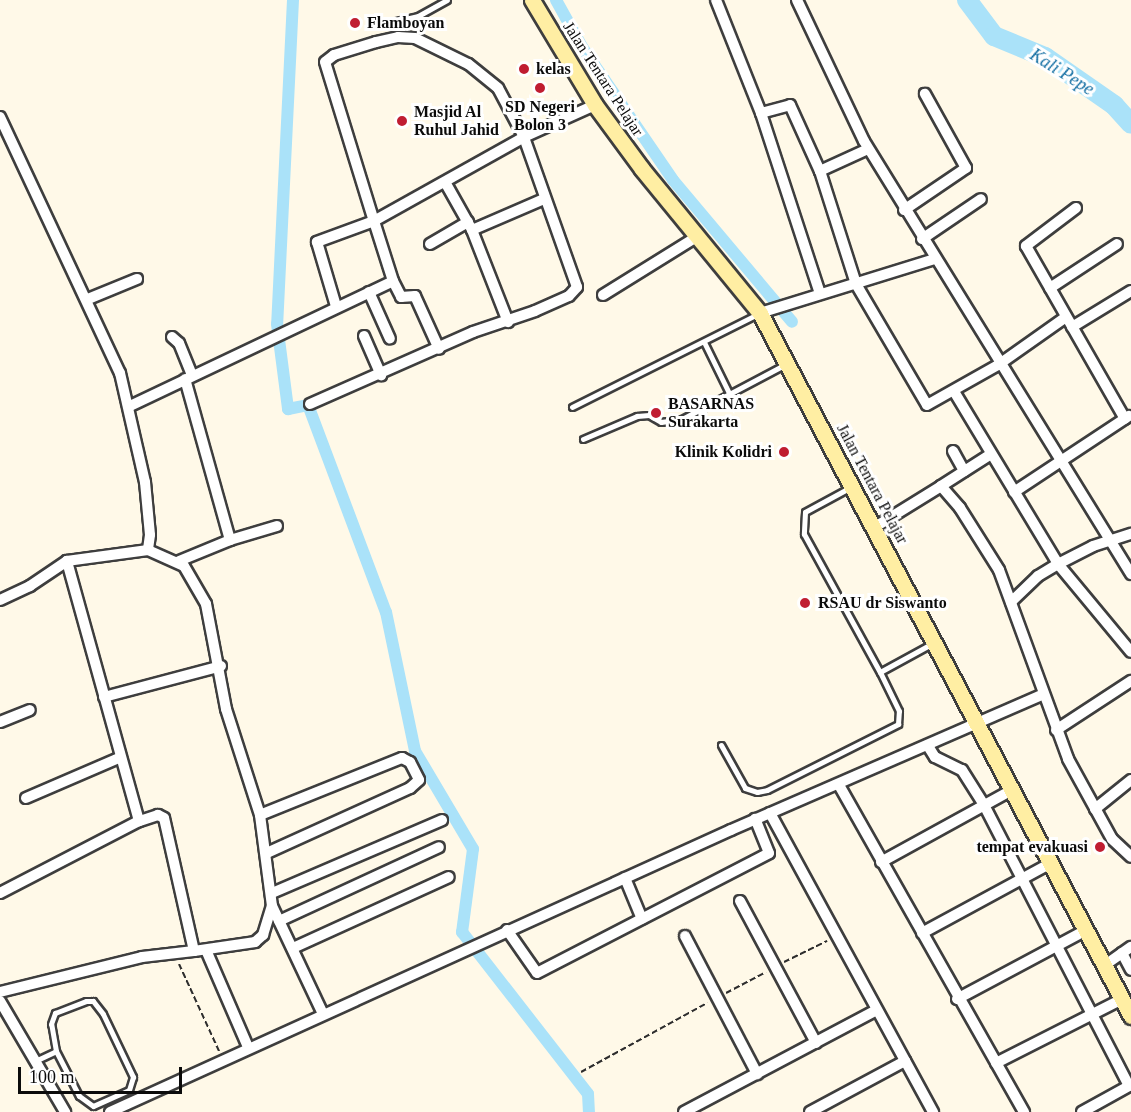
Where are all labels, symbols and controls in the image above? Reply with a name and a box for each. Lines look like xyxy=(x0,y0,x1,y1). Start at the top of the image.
place label: Flamboyan xyxy=(367,13,444,33)
marker: Flamboyan xyxy=(348,16,362,30)
street label: Jalan Tentara Pelajar xyxy=(559,18,647,140)
water label: Kali Pepe xyxy=(1026,44,1098,100)
place label: kelas xyxy=(536,59,571,79)
marker: kelas xyxy=(517,62,531,76)
marker: SD Negeri Bolon 3 xyxy=(533,81,547,95)
place label: SD Negeri Bolon 3 xyxy=(505,97,575,135)
place label: Masjid Al Ruhul Jahid xyxy=(414,102,499,140)
marker: Masjid Al Ruhul Jahid xyxy=(395,114,409,128)
place label: BASARNAS Surakarta xyxy=(668,394,754,432)
marker: BASARNAS Surakarta xyxy=(649,406,663,420)
street label: Jalan Tentara Pelajar xyxy=(832,421,912,547)
place label: Klinik Kolidri xyxy=(675,442,772,462)
marker: Klinik Kolidri xyxy=(777,445,791,459)
place label: RSAU dr Siswanto xyxy=(818,593,947,613)
marker: RSAU dr Siswanto xyxy=(796,594,814,612)
place label: tempat evakuasi xyxy=(976,837,1088,857)
marker: tempat evakuasi xyxy=(1093,840,1107,854)
scale bar xyxy=(21,1055,184,1093)
text: 100 m xyxy=(29,1067,75,1087)

